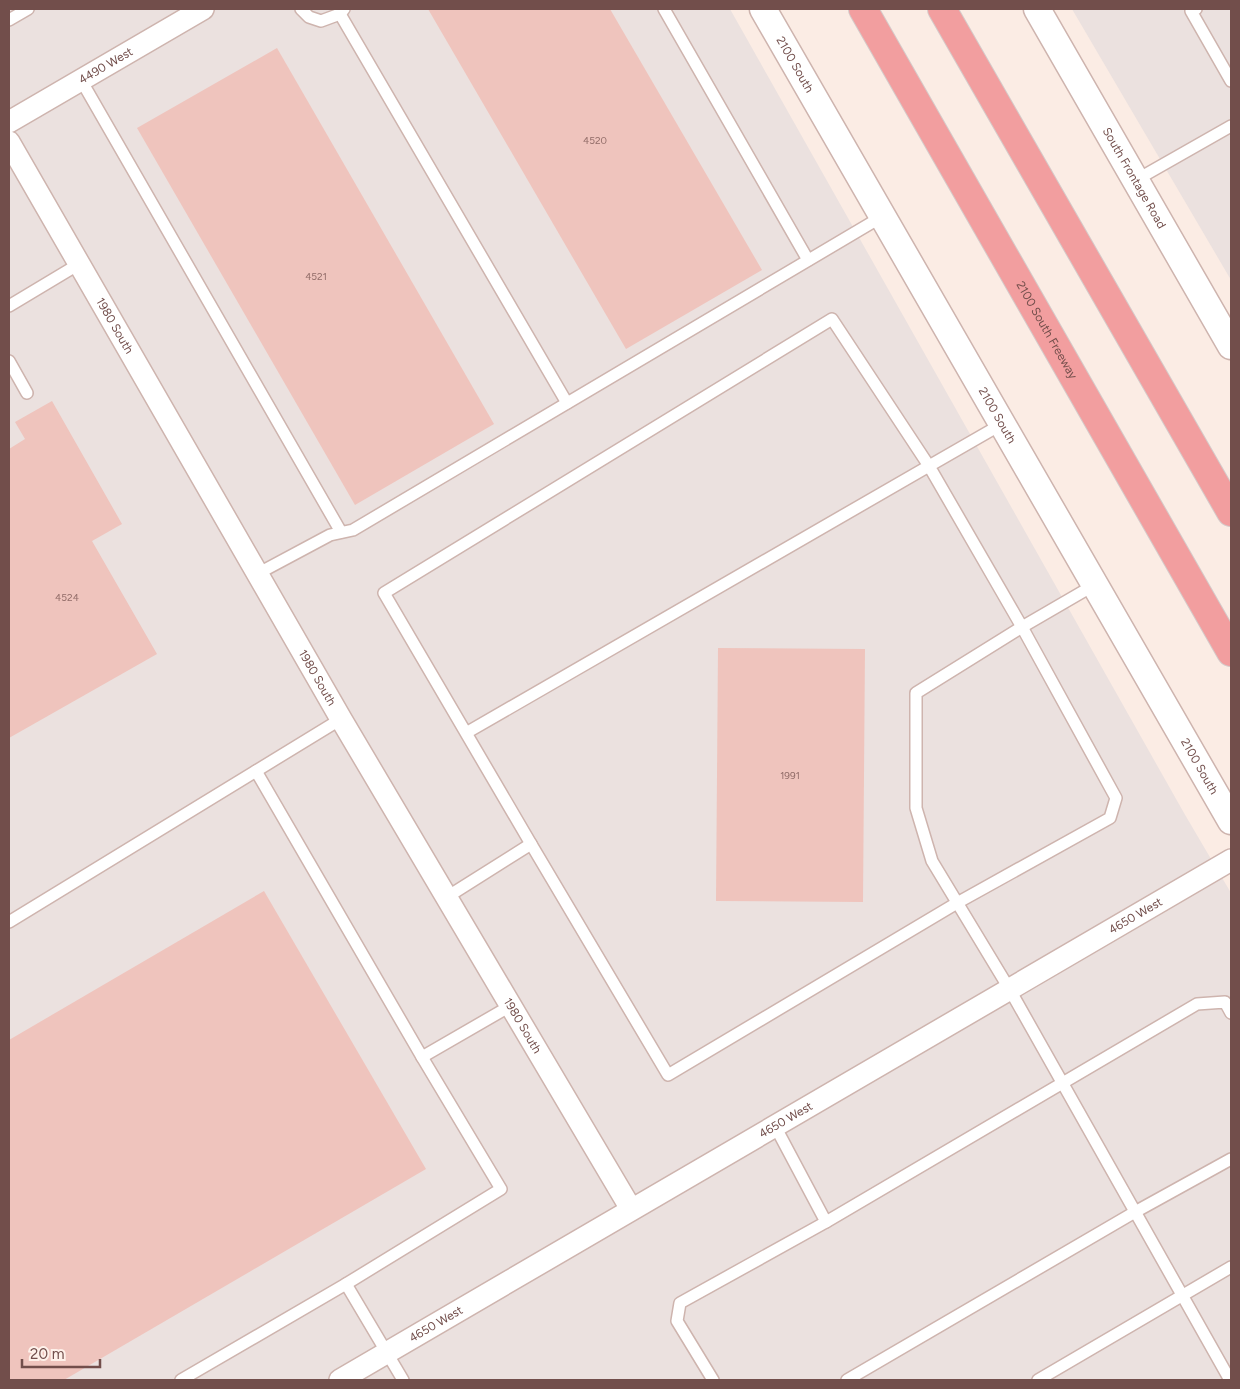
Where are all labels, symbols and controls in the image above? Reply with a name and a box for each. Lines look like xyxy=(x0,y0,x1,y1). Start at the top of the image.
street label: 2100 South xyxy=(773,34,817,95)
street label: 4490 West xyxy=(76,44,136,87)
street label: South Frontage Road xyxy=(1100,125,1169,231)
house number: 4520 xyxy=(583,134,607,147)
house number: 4521 xyxy=(305,270,327,283)
street label: 2100 South Freeway xyxy=(1013,279,1081,382)
street label: 1980 South xyxy=(93,295,136,356)
street label: 2100 South xyxy=(976,385,1019,446)
house number: 4524 xyxy=(55,591,79,604)
street label: 1980 South xyxy=(296,647,339,708)
street label: 2100 South xyxy=(1178,736,1221,797)
house number: 1991 xyxy=(780,769,800,782)
street label: 4650 West xyxy=(1106,894,1165,937)
street label: 1980 South xyxy=(501,995,544,1056)
street label: 4650 West xyxy=(756,1099,815,1141)
street label: 4650 West xyxy=(407,1303,466,1345)
scale bar xyxy=(22,1336,100,1368)
text: 20 m xyxy=(30,1345,64,1363)

